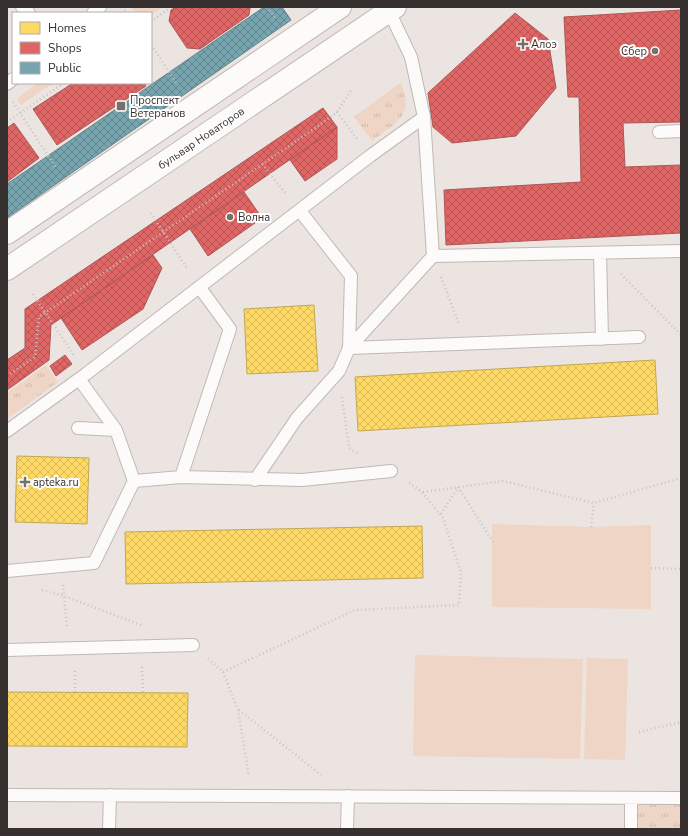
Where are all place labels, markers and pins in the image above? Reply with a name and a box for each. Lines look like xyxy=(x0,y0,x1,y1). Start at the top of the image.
place label: Алоэ xyxy=(531,37,557,52)
marker: Алоэ xyxy=(518,39,528,49)
place label: Сбер xyxy=(621,44,647,59)
marker: Сбер xyxy=(650,46,660,56)
place label: Проспект Ветеранов xyxy=(130,93,185,121)
marker: Проспект Ветеранов xyxy=(115,100,127,112)
place label: Волна xyxy=(238,210,270,225)
marker: Волна xyxy=(225,212,235,222)
place label: apteka.ru xyxy=(33,475,79,490)
marker: apteka.ru xyxy=(20,477,30,487)

